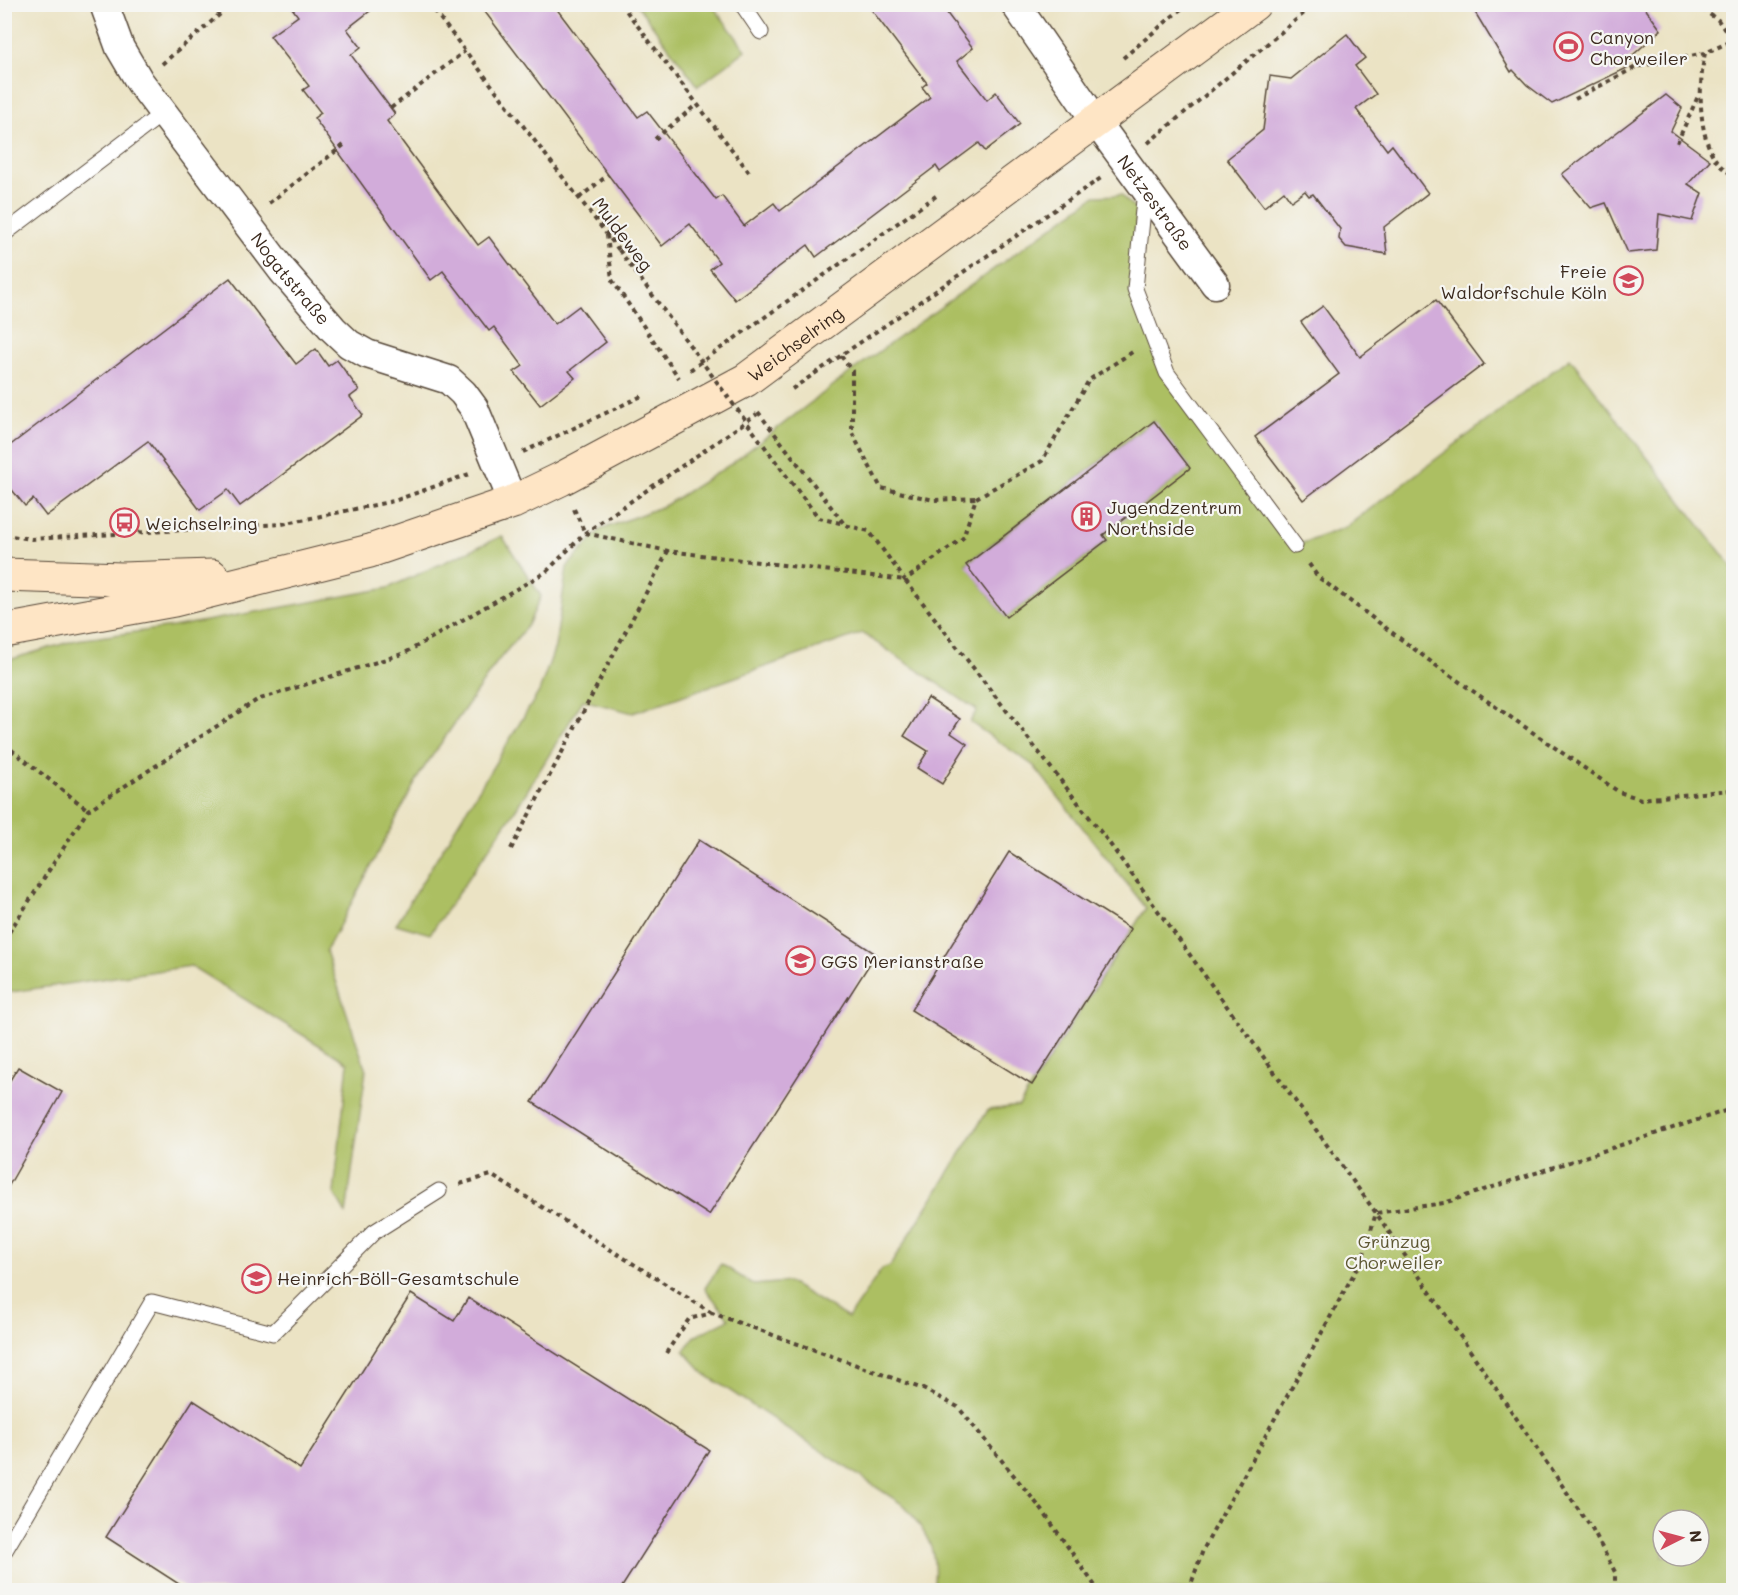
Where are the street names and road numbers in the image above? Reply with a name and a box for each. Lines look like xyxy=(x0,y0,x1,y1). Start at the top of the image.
street label: Netzestraße xyxy=(1112,150,1198,255)
street label: Muldeweg xyxy=(587,192,659,276)
street label: Nogatstraße xyxy=(246,227,336,330)
street label: Weichselring xyxy=(743,301,847,387)

